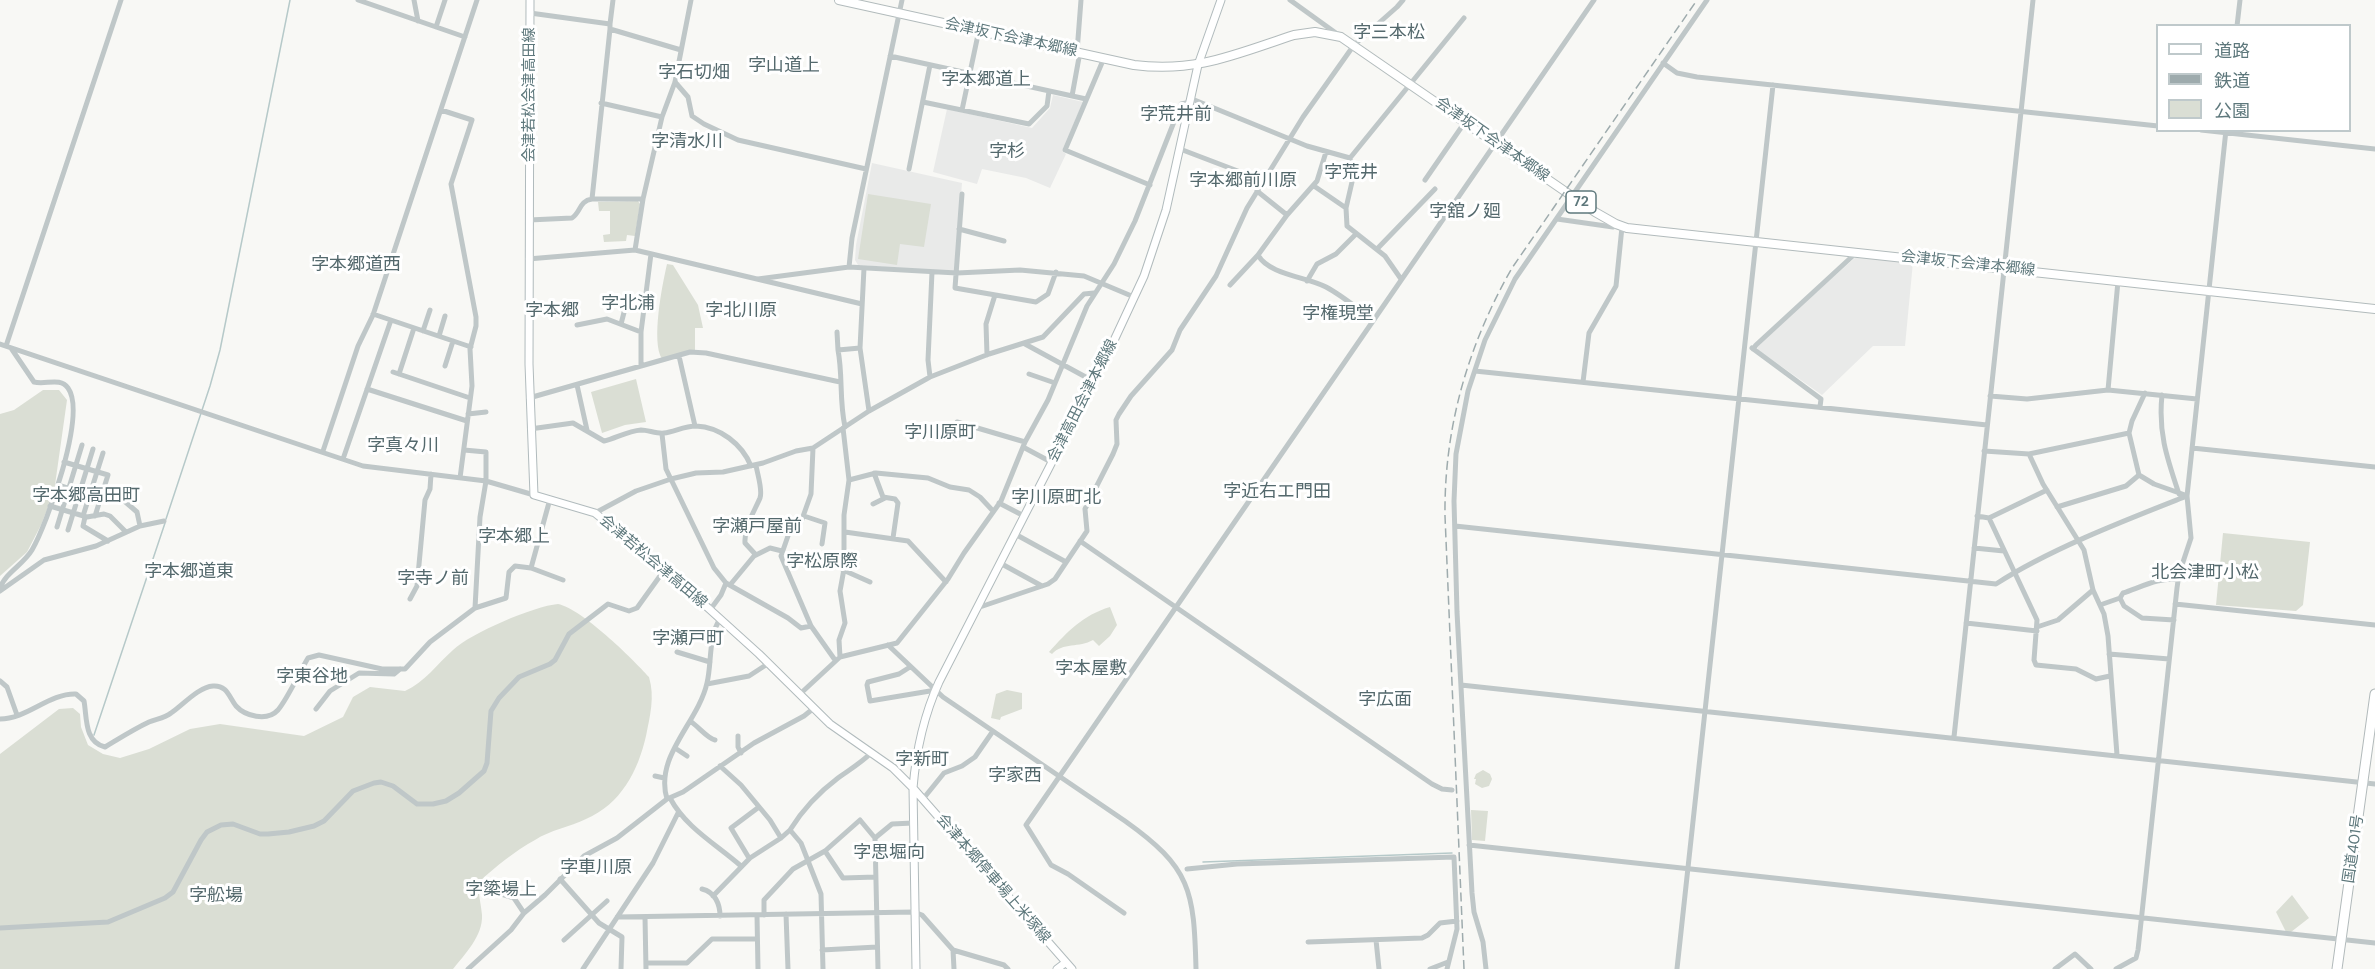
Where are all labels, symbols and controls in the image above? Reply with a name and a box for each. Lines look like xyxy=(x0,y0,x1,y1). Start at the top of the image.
street label: 会津坂下会津本郷線 xyxy=(943,15,1079,61)
district label: 字三本松 xyxy=(1353,22,1425,44)
legend xyxy=(2156,24,2351,132)
street label: 会津若松会津高田線 xyxy=(521,28,539,162)
text: 道路 xyxy=(2214,39,2250,63)
district label: 字山道上 xyxy=(748,55,820,77)
district label: 字石切畑 xyxy=(658,62,730,84)
district label: 字本郷道上 xyxy=(941,69,1031,91)
text: 鉄道 xyxy=(2214,69,2250,93)
street label: 会津坂下会津本郷線 xyxy=(1432,94,1552,186)
text: 公園 xyxy=(2214,99,2250,123)
district label: 字荒井前 xyxy=(1140,104,1212,126)
district label: 字清水川 xyxy=(651,131,723,153)
district label: 字杉 xyxy=(989,141,1025,163)
district label: 字荒井 xyxy=(1324,162,1378,184)
district label: 字本郷前川原 xyxy=(1189,170,1297,192)
road number: 72 xyxy=(1566,191,1596,213)
district label: 字舘ノ廻 xyxy=(1429,201,1501,223)
street label: 会津坂下会津本郷線 xyxy=(1900,248,2036,280)
district label: 字本郷道西 xyxy=(311,254,401,276)
district label: 字北浦 xyxy=(601,293,655,315)
district label: 字本郷 xyxy=(525,300,579,322)
district label: 字北川原 xyxy=(705,300,777,322)
district label: 字権現堂 xyxy=(1302,303,1374,325)
street label: 会津高田会津本郷線 xyxy=(1044,337,1122,465)
district label: 字川原町 xyxy=(904,422,976,444)
district label: 字真々川 xyxy=(367,435,439,457)
district label: 字近右エ門田 xyxy=(1223,481,1331,503)
district label: 字本郷高田町 xyxy=(32,485,140,507)
district label: 字川原町北 xyxy=(1011,487,1101,509)
street label: 会津若松会津高田線 xyxy=(596,512,710,612)
district label: 字瀬戸屋前 xyxy=(712,516,802,538)
district label: 字本郷上 xyxy=(478,526,550,548)
district label: 字松原際 xyxy=(786,551,858,573)
district label: 字本郷道東 xyxy=(144,561,234,583)
district label: 北会津町小松 xyxy=(2151,562,2259,584)
district label: 字寺ノ前 xyxy=(397,568,469,590)
district label: 字瀬戸町 xyxy=(652,628,724,650)
district label: 字本屋敷 xyxy=(1055,658,1127,680)
district label: 字東谷地 xyxy=(276,666,348,688)
district label: 字広面 xyxy=(1358,689,1412,711)
district label: 字新町 xyxy=(895,749,949,771)
district label: 字家西 xyxy=(988,765,1042,787)
street label: 会津本郷停車場上米塚線 xyxy=(932,811,1054,947)
street label: 国道401号 xyxy=(2340,814,2368,884)
district label: 字思堀向 xyxy=(853,842,925,864)
district label: 字車川原 xyxy=(560,857,632,879)
district label: 字簗場上 xyxy=(465,879,537,901)
district label: 字舩場 xyxy=(189,885,243,907)

